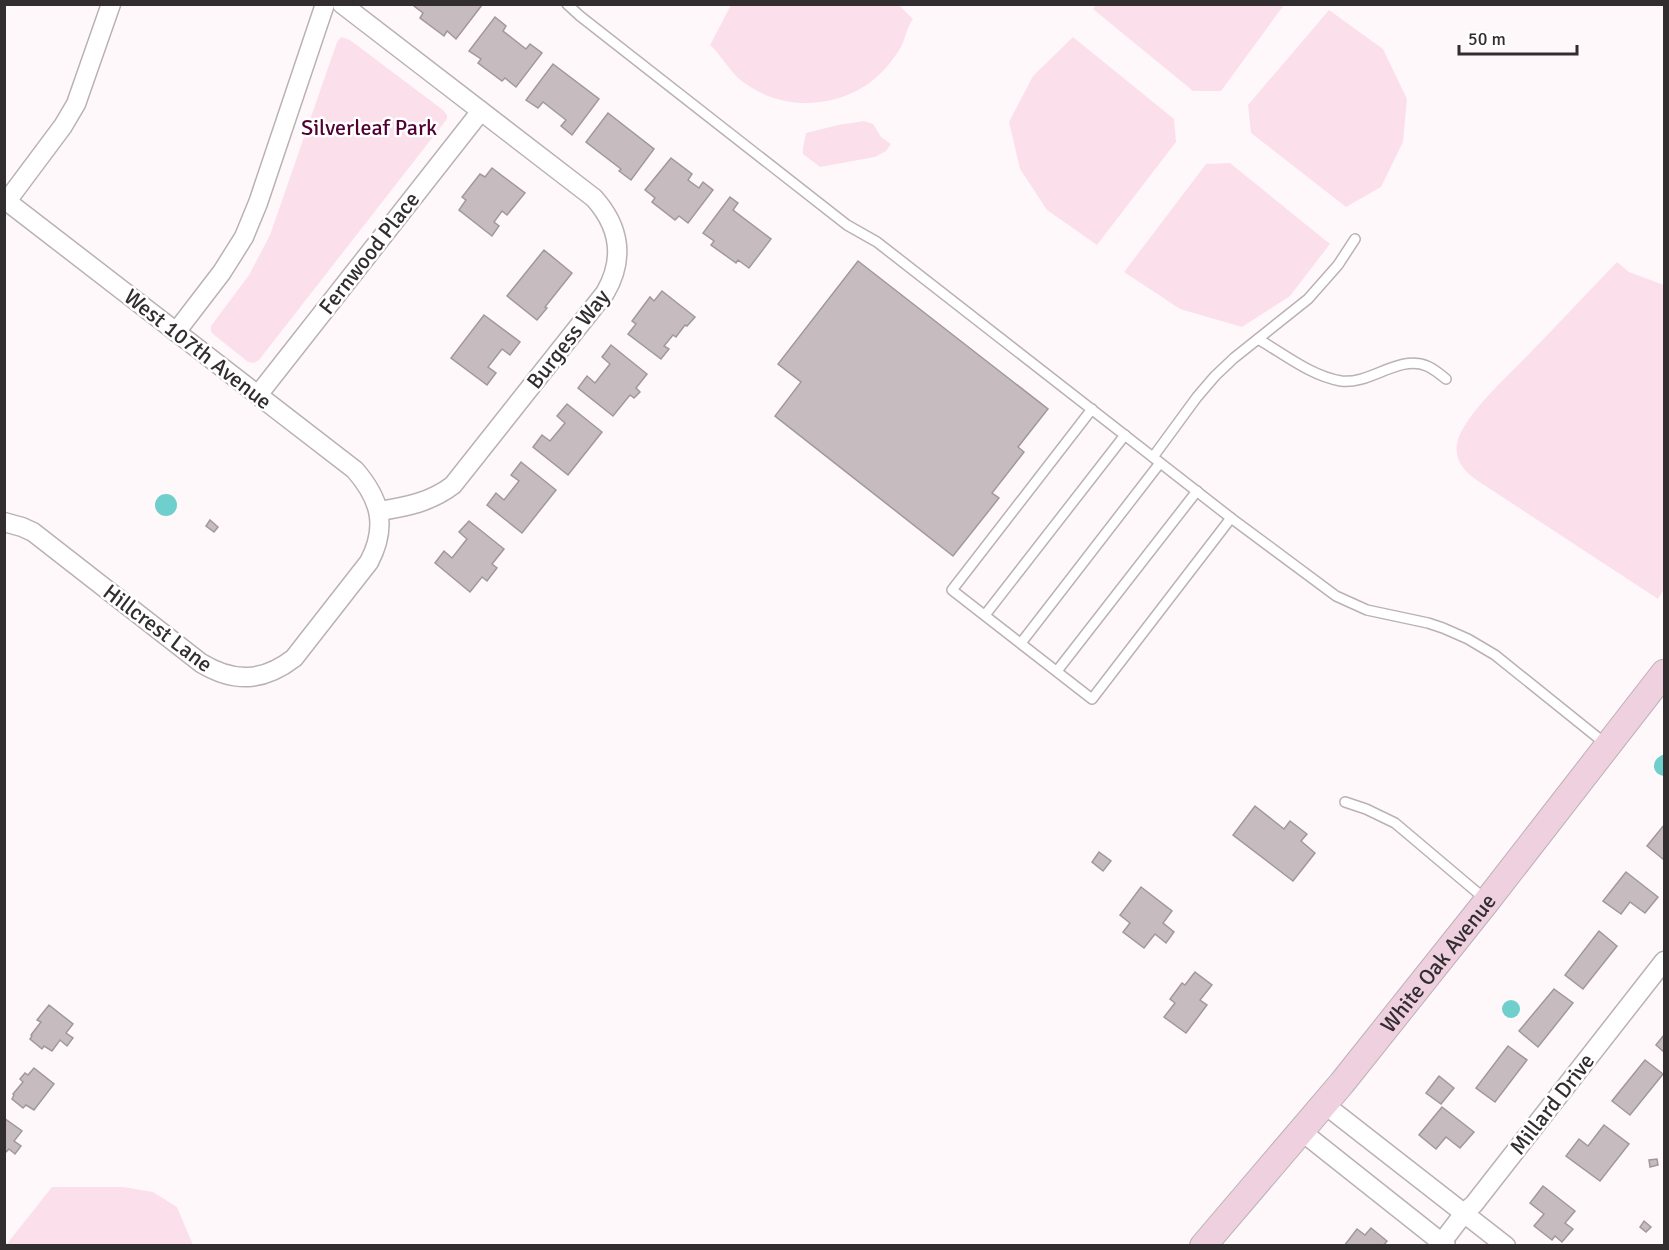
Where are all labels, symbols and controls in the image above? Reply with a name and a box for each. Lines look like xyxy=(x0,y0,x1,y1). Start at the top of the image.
scale bar xyxy=(1459,18,1578,56)
text: 50 m xyxy=(1468,28,1506,50)
park label: Silverleaf Park xyxy=(301,114,437,141)
street label: Fernwood Place xyxy=(313,186,425,320)
street label: West 107th Avenue xyxy=(119,283,277,415)
street label: Burgess Way xyxy=(521,283,616,394)
street label: Hillcrest Lane xyxy=(98,578,218,678)
street label: White Oak Avenue xyxy=(1374,888,1501,1038)
street label: Millard Drive xyxy=(1504,1048,1600,1160)

